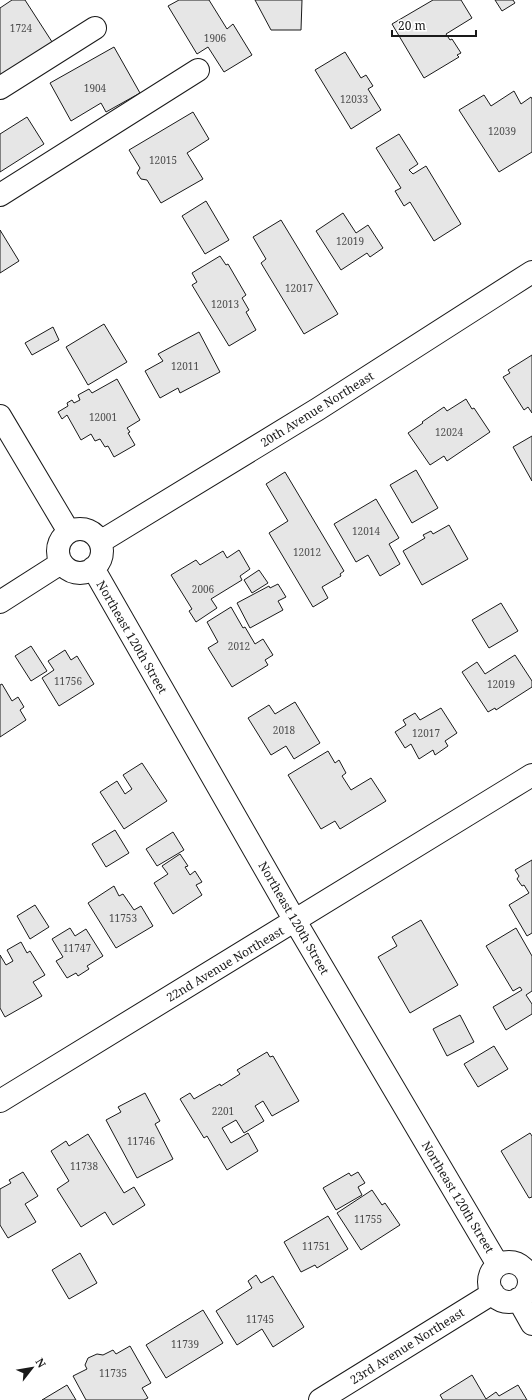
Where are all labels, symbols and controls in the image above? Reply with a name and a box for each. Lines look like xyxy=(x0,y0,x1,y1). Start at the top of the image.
scale bar xyxy=(392,12,476,38)
text: 20 m xyxy=(398,17,426,34)
house number: 1724 xyxy=(10,21,33,35)
house number: 1906 xyxy=(204,31,227,45)
house number: 1904 xyxy=(84,81,107,95)
house number: 12033 xyxy=(340,92,368,106)
house number: 12039 xyxy=(488,124,516,138)
house number: 12015 xyxy=(149,153,177,167)
house number: 12019 xyxy=(336,234,364,248)
house number: 12017 xyxy=(285,281,313,295)
house number: 12013 xyxy=(211,297,239,311)
house number: 12011 xyxy=(171,359,199,373)
street label: 20th Avenue Northeast xyxy=(257,367,377,451)
house number: 12001 xyxy=(89,410,117,424)
house number: 12024 xyxy=(435,425,463,439)
house number: 12014 xyxy=(352,524,380,538)
house number: 12012 xyxy=(293,545,321,559)
street label: Northeast 120th Street xyxy=(93,577,171,697)
house number: 2006 xyxy=(192,582,215,596)
house number: 2012 xyxy=(228,639,250,653)
house number: 11756 xyxy=(54,674,82,688)
house number: 12019 xyxy=(487,677,515,691)
house number: 2018 xyxy=(273,723,296,737)
house number: 12017 xyxy=(412,726,440,740)
street label: Northeast 120th Street xyxy=(255,858,333,978)
house number: 11753 xyxy=(109,911,137,925)
street label: 22nd Avenue Northeast xyxy=(163,922,287,1006)
house number: 11747 xyxy=(63,941,91,955)
house number: 2201 xyxy=(212,1104,234,1118)
house number: 11746 xyxy=(127,1134,155,1148)
street label: Northeast 120th Street xyxy=(418,1138,498,1256)
house number: 11738 xyxy=(70,1159,98,1173)
house number: 11755 xyxy=(354,1212,382,1226)
house number: 11751 xyxy=(302,1239,330,1253)
street label: 23rd Avenue Northeast xyxy=(347,1304,467,1388)
house number: 11745 xyxy=(246,1312,274,1326)
house number: 11739 xyxy=(171,1337,199,1351)
north arrow xyxy=(12,1348,52,1388)
text: N xyxy=(32,1355,50,1370)
house number: 11735 xyxy=(99,1366,127,1380)

